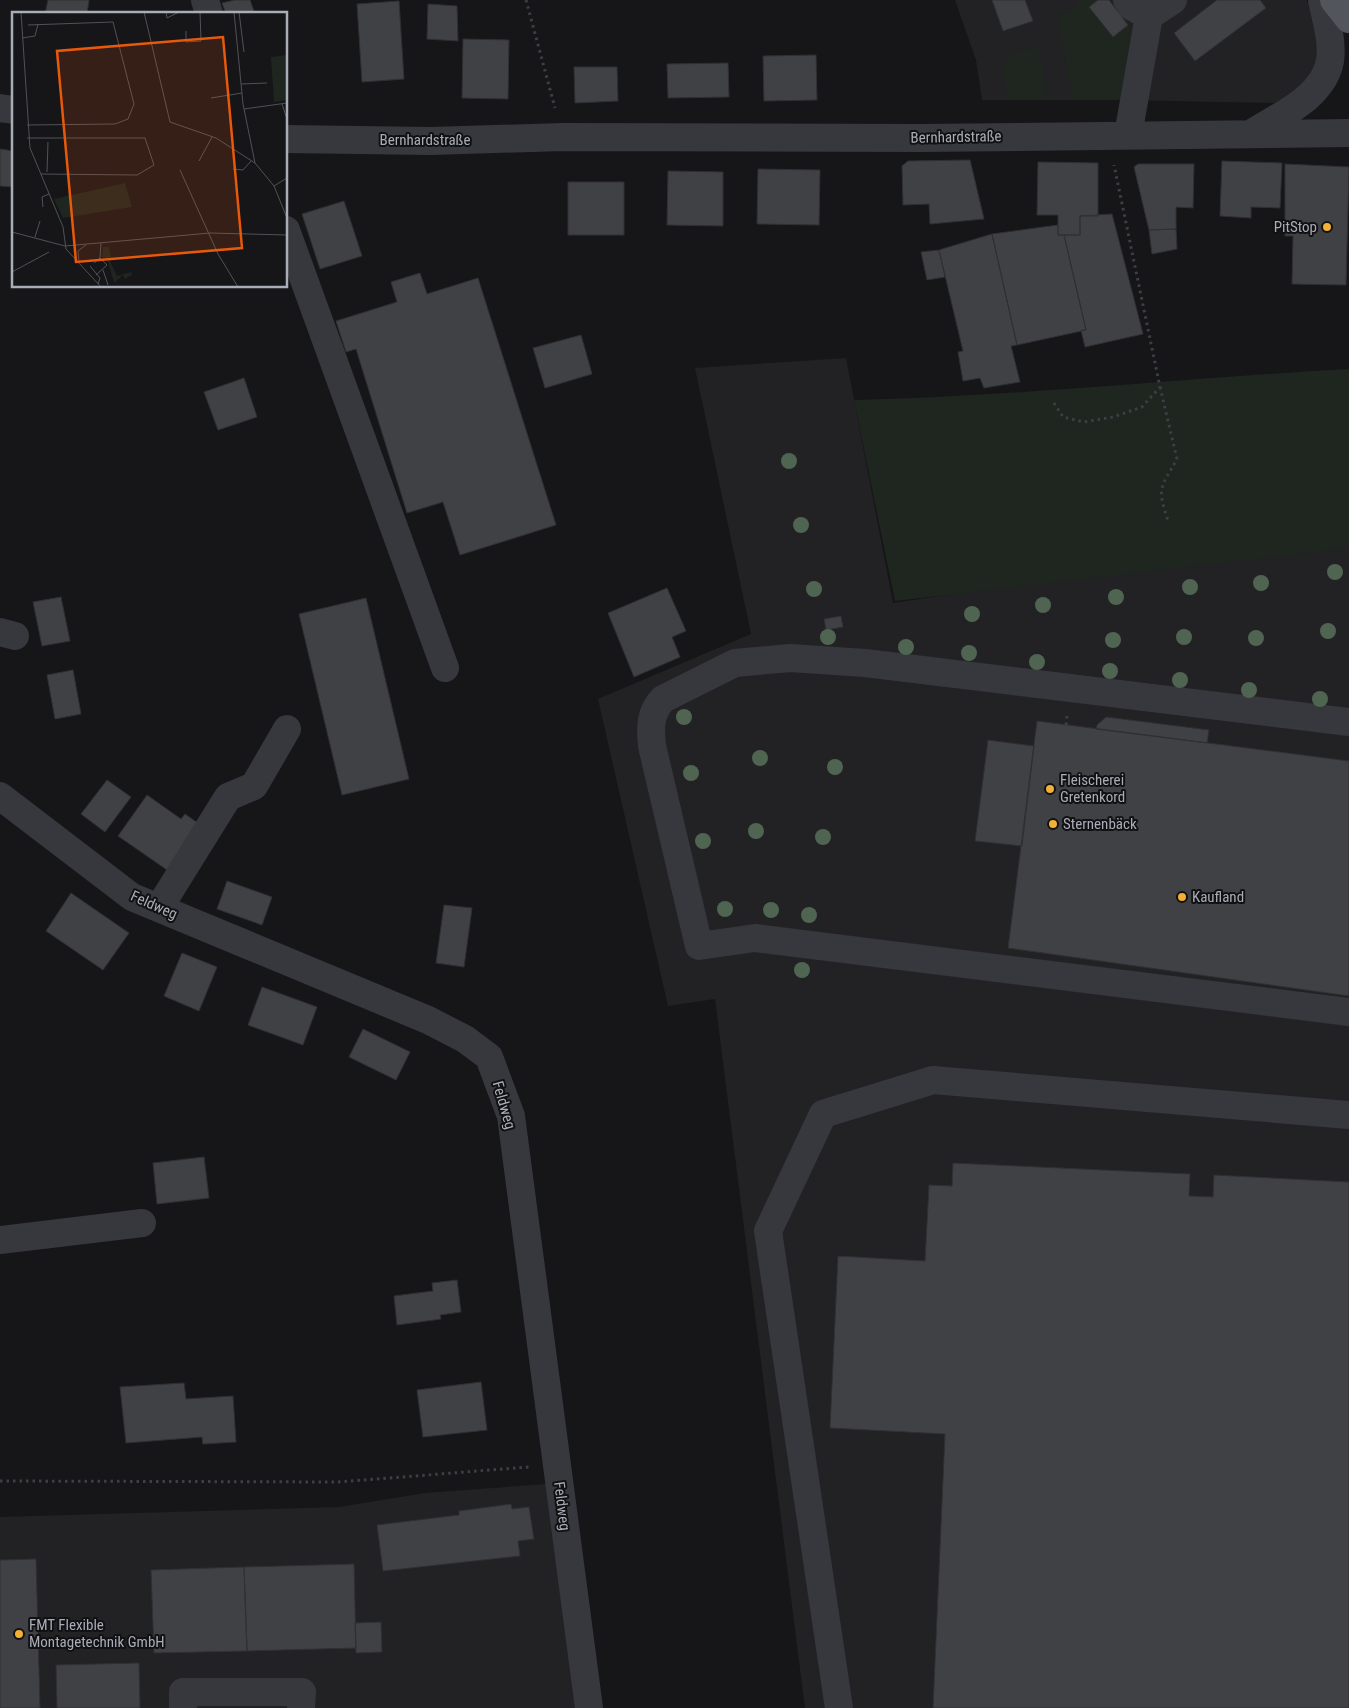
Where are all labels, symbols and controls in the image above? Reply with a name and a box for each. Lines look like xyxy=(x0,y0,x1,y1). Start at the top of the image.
inset map xyxy=(12,12,288,288)
street label: Bernhardstraße xyxy=(910,127,1002,147)
street label: Bernhardstraße xyxy=(380,131,470,149)
place label: PitStop xyxy=(1274,218,1317,236)
marker: PitStop xyxy=(1321,221,1333,233)
place label: Fleischerei Gretenkord xyxy=(1060,771,1125,806)
marker: Fleischerei Gretenkord xyxy=(1044,783,1056,795)
place label: Sternenbäck xyxy=(1063,815,1137,833)
marker: Sternenbäck xyxy=(1047,818,1059,830)
street label: Feldweg xyxy=(128,887,180,923)
place label: Kaufland xyxy=(1192,888,1244,906)
marker: Kaufland xyxy=(1176,891,1188,903)
street label: Feldweg xyxy=(489,1079,519,1131)
street label: Feldweg xyxy=(550,1481,574,1531)
place label: FMT Flexible Montagetechnik GmbH xyxy=(29,1616,165,1651)
marker: FMT Flexible Montagetechnik GmbH xyxy=(13,1628,25,1640)

